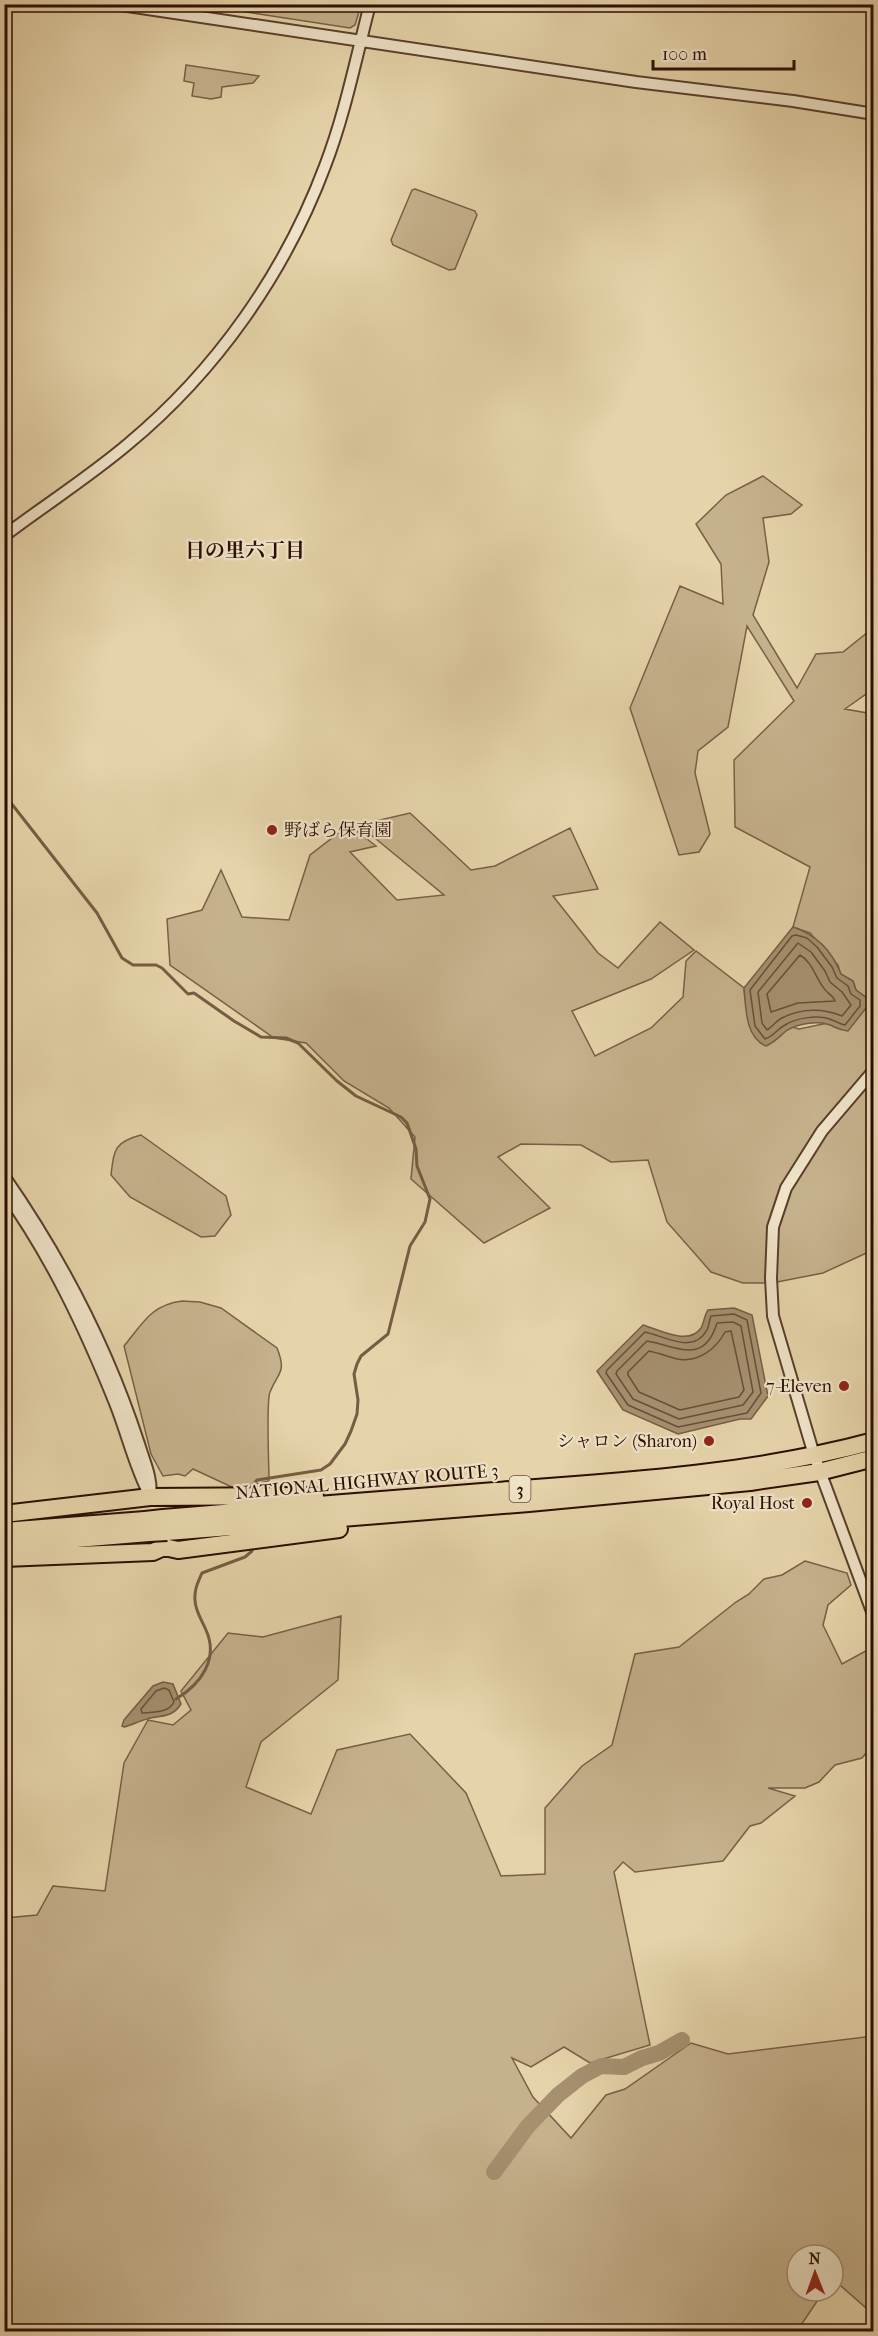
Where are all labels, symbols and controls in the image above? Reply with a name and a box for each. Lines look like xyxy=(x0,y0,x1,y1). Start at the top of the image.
scale bar xyxy=(653,33,794,71)
text: 100 m xyxy=(662,44,707,65)
district label: 日の里六丁目 xyxy=(185,539,305,562)
place label: 野ばら保育園 xyxy=(284,820,392,841)
marker: 野ばら保育園 xyxy=(265,823,279,837)
place label: 7-Eleven xyxy=(766,1376,833,1397)
marker: 7-Eleven xyxy=(837,1379,851,1393)
place label: シャロン (Sharon) xyxy=(557,1431,697,1452)
marker: シャロン (Sharon) xyxy=(702,1434,716,1448)
street label: NATIONAL HIGHWAY ROUTE 3 xyxy=(235,1460,499,1504)
road number: 3 xyxy=(510,1476,530,1502)
place label: Royal Host xyxy=(711,1493,796,1514)
marker: Royal Host xyxy=(800,1496,814,1510)
north arrow xyxy=(785,2243,845,2303)
text: N xyxy=(809,2249,822,2268)

